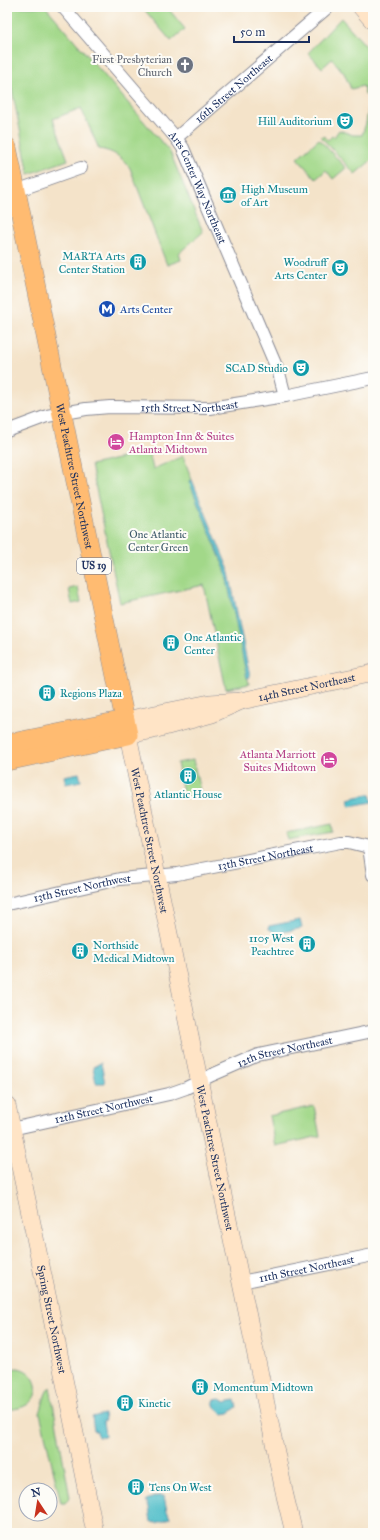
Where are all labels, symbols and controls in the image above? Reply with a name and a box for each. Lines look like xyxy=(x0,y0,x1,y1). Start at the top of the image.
scale bar xyxy=(234,18,309,44)
text: 50 m xyxy=(240,25,265,39)
street label: 16th Street Northeast xyxy=(192,51,275,125)
place label: First Presbyterian Church xyxy=(92,53,172,79)
church icon: First Presbyterian Church xyxy=(175,55,195,75)
theatre icon: Hill Auditorium xyxy=(335,111,355,131)
place label: Hill Auditorium xyxy=(258,115,333,128)
street label: Arts Center Way Northeast xyxy=(166,127,230,246)
place label: High Museum of Art xyxy=(241,183,309,209)
museum icon: High Museum of Art xyxy=(218,185,238,205)
place label: MARTA Arts Center Station xyxy=(59,250,125,276)
building icon: MARTA Arts Center Station xyxy=(128,252,148,272)
place label: Woodruff Arts Center xyxy=(274,256,329,282)
theatre icon: Woodruff Arts Center xyxy=(330,258,350,278)
metro station icon: Arts Center xyxy=(97,299,117,319)
place label: Arts Center xyxy=(119,303,173,316)
theatre icon: SCAD Studio xyxy=(291,358,311,378)
place label: SCAD Studio xyxy=(226,362,288,375)
street label: 15th Street Northeast xyxy=(141,397,239,415)
street label: West Peachtree Street Northwest xyxy=(53,402,96,550)
place label: Hampton Inn & Suites Atlanta Midtown xyxy=(128,430,234,456)
hotel icon: Hampton Inn & Suites Atlanta Midtown xyxy=(106,432,126,452)
park label: One Atlantic Center Green xyxy=(128,528,188,554)
road number: US 19 xyxy=(77,558,111,574)
place label: One Atlantic Center xyxy=(184,631,242,657)
building icon: One Atlantic Center xyxy=(161,633,181,653)
street label: 14th Street Northeast xyxy=(257,670,356,704)
building icon: Regions Plaza xyxy=(37,683,57,703)
place label: Regions Plaza xyxy=(60,687,122,700)
place label: Atlanta Marriott Suites Midtown xyxy=(239,748,316,774)
hotel icon: Atlanta Marriott Suites Midtown xyxy=(319,750,339,770)
street label: West Peachtree Street Northwest xyxy=(128,766,171,915)
building icon: Atlantic House xyxy=(178,766,198,786)
place label: Atlantic House xyxy=(153,788,222,801)
street label: 13th Street Northeast xyxy=(217,841,314,872)
street label: 13th Street Northwest xyxy=(32,872,132,904)
place label: 1105 West Peachtree xyxy=(249,932,294,958)
building icon: 1105 West Peachtree xyxy=(297,934,317,954)
place label: Northside Medical Midtown xyxy=(93,939,174,965)
building icon: Northside Medical Midtown xyxy=(70,941,90,961)
street label: 12th Street Northeast xyxy=(235,1033,334,1070)
street label: West Peachtree Street Northwest xyxy=(194,1084,237,1232)
street label: 12th Street Northwest xyxy=(53,1091,154,1126)
street label: 11th Street Northeast xyxy=(258,1252,356,1285)
street label: Spring Street Northwest xyxy=(34,1264,69,1375)
building icon: Momentum Midtown xyxy=(190,1377,210,1397)
place label: Momentum Midtown xyxy=(213,1381,313,1394)
building icon: Kinetic xyxy=(115,1393,135,1413)
place label: Kinetic xyxy=(138,1397,171,1410)
building icon: Tens On West xyxy=(126,1477,146,1497)
place label: Tens On West xyxy=(149,1481,212,1494)
north arrow xyxy=(18,1482,58,1522)
text: N xyxy=(30,1485,43,1500)

